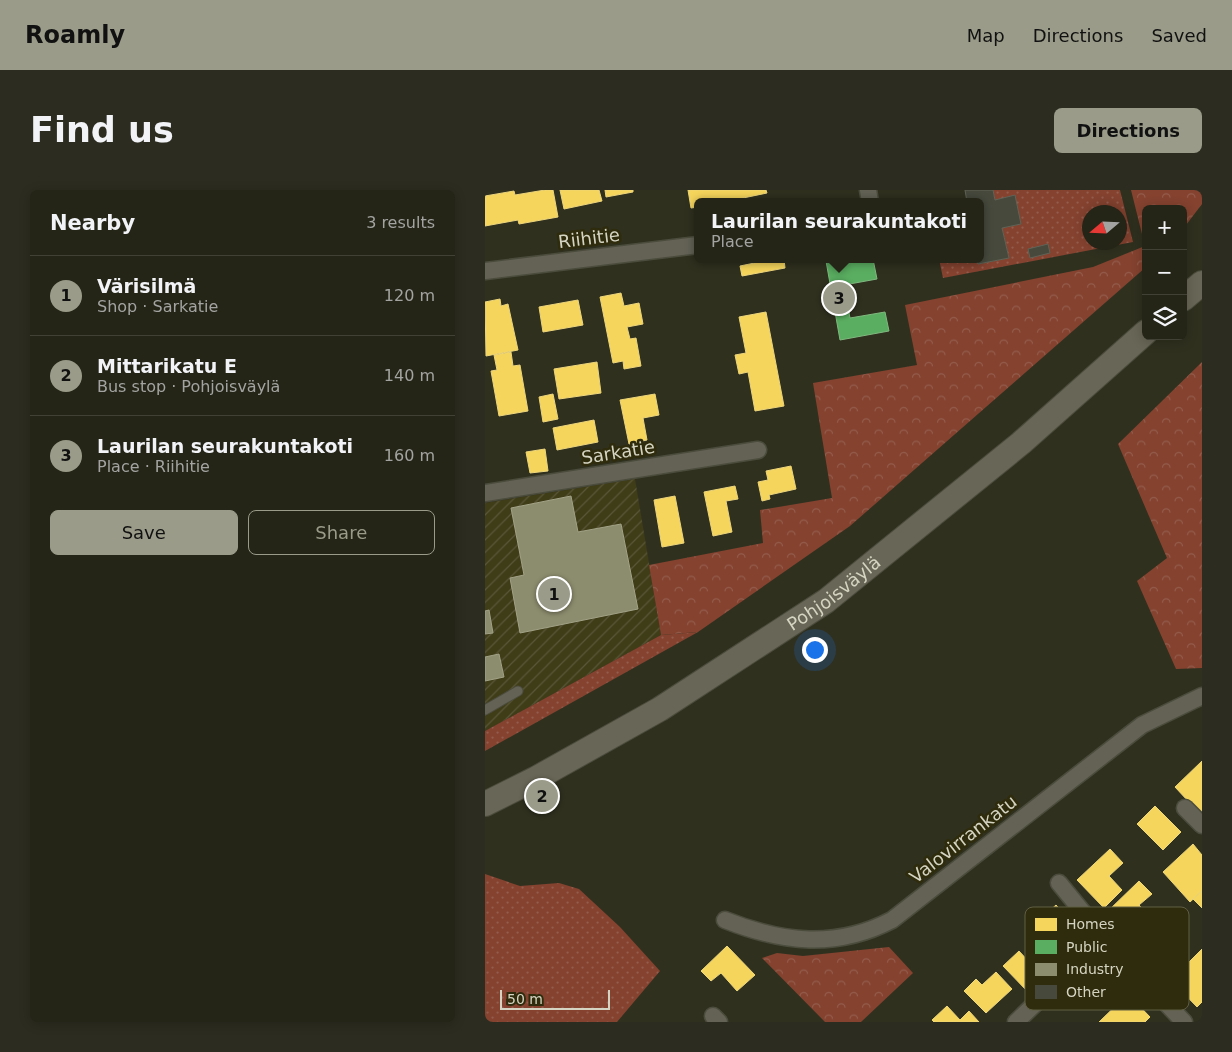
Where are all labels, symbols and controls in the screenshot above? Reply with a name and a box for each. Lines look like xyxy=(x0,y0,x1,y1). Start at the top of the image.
text: Roamly xyxy=(25,21,125,49)
text: Map xyxy=(967,25,1005,46)
text: Directions xyxy=(1033,25,1123,46)
text: Saved xyxy=(1151,25,1207,46)
button: Directions xyxy=(1054,108,1202,153)
text: Find us xyxy=(30,110,174,150)
popup xyxy=(694,198,984,263)
north arrow xyxy=(1082,205,1127,250)
map controls xyxy=(1142,205,1187,340)
button: + xyxy=(1142,205,1187,250)
text: Laurilan seurakuntakoti xyxy=(711,210,967,232)
text: Nearby xyxy=(50,211,135,235)
text: 3 results xyxy=(366,213,435,232)
street label: Riihitie xyxy=(557,224,621,252)
text: Place xyxy=(711,232,754,251)
button: − xyxy=(1142,250,1187,295)
text: Värisilmä xyxy=(97,275,196,297)
pin: 3 xyxy=(823,279,855,317)
text: 1 xyxy=(60,286,72,305)
text: 120 m xyxy=(384,286,435,305)
button: layers xyxy=(1142,295,1187,340)
text: Shop · Sarkatie xyxy=(97,297,218,316)
text: Mittarikatu E xyxy=(97,355,237,377)
text: 2 xyxy=(60,366,72,385)
text: 140 m xyxy=(384,366,435,385)
text: Bus stop · Pohjoisväylä xyxy=(97,377,280,396)
text: Laurilan seurakuntakoti xyxy=(97,435,353,457)
street label: Sarkatie xyxy=(580,436,656,468)
text: 3 xyxy=(60,446,72,465)
text: 160 m xyxy=(384,446,435,465)
text: Place · Riihitie xyxy=(97,457,210,476)
button: Save xyxy=(50,510,238,555)
button: Share xyxy=(248,510,435,555)
street label: Pohjoisväylä xyxy=(783,551,884,634)
pin: 1 xyxy=(538,575,570,613)
your location xyxy=(802,637,828,663)
pin: 2 xyxy=(526,777,558,815)
street label: Valovirrankatu xyxy=(905,791,1021,887)
legend xyxy=(1025,907,1189,1010)
text: Homes xyxy=(1066,916,1115,932)
text: Public xyxy=(1066,939,1107,955)
text: Industry xyxy=(1066,961,1124,977)
text: Other xyxy=(1066,984,1106,1000)
scale bar xyxy=(500,987,610,1010)
text: 50 m xyxy=(507,991,543,1007)

